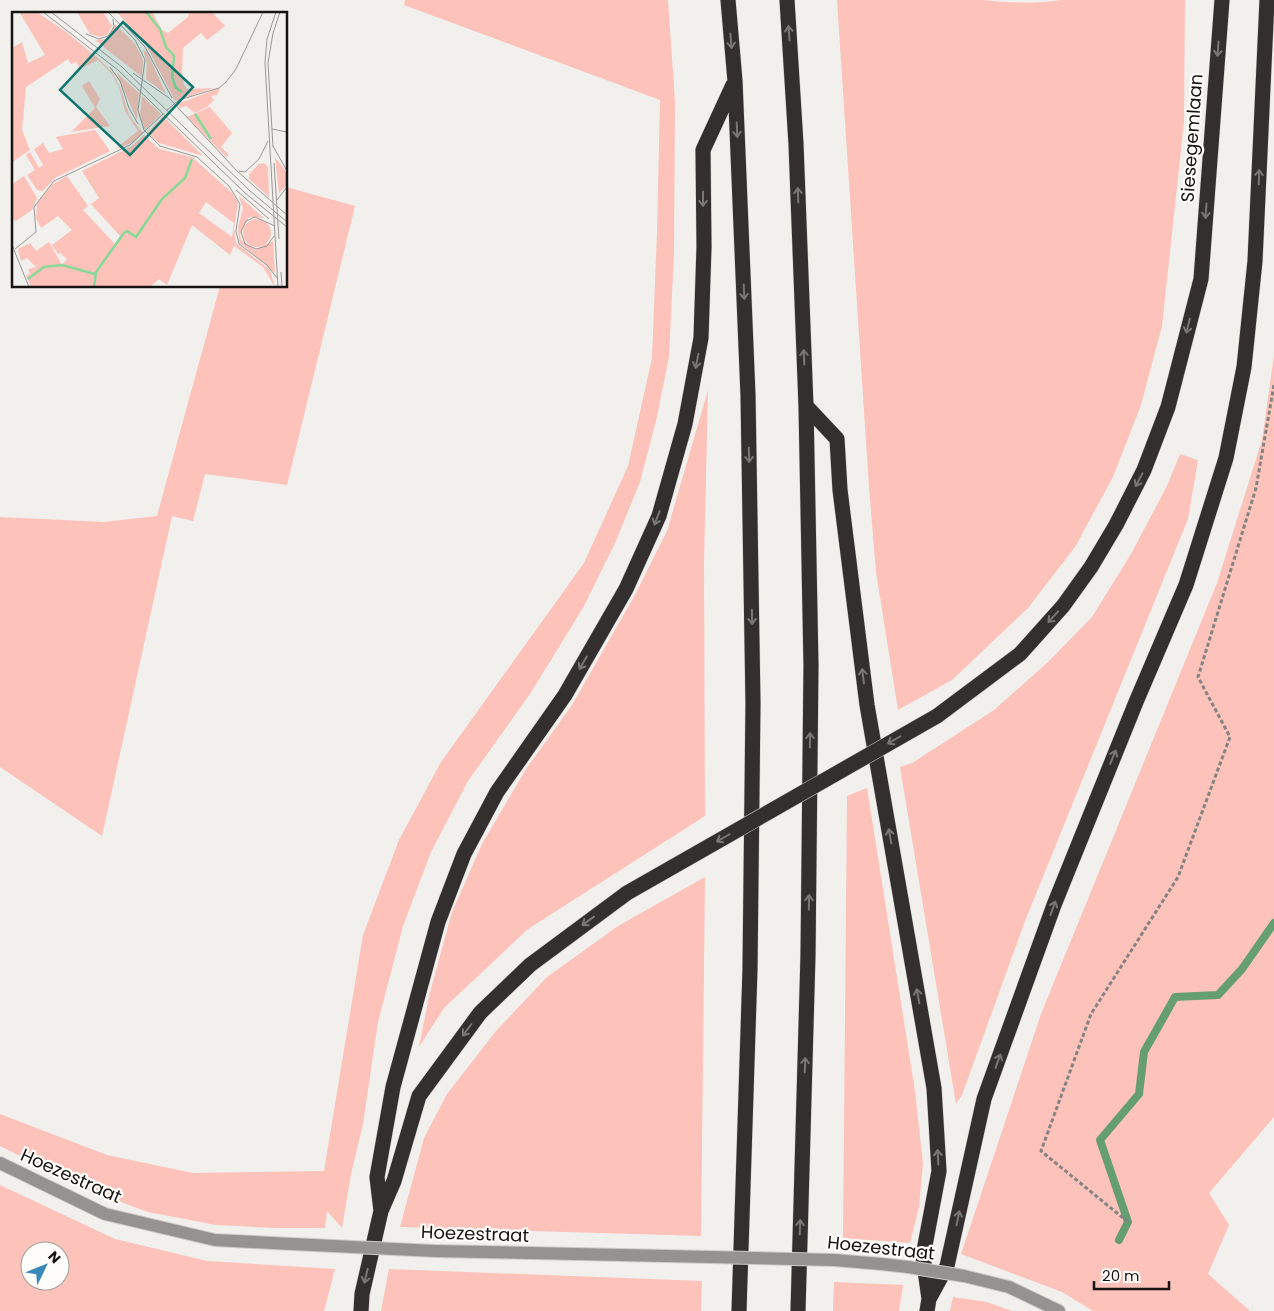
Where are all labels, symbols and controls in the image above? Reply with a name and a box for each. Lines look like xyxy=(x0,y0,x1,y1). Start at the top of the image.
inset map xyxy=(12,12,288,288)
one-way arrow xyxy=(784,25,793,41)
one-way arrow xyxy=(727,32,736,48)
one-way arrow xyxy=(1213,40,1223,56)
street label: Siesegemlaan xyxy=(1175,73,1208,203)
one-way arrow xyxy=(732,122,742,138)
one-way arrow xyxy=(1254,169,1264,186)
one-way arrow xyxy=(793,187,802,203)
one-way arrow xyxy=(698,190,708,207)
one-way arrow xyxy=(1201,202,1210,218)
one-way arrow xyxy=(739,284,748,300)
one-way arrow xyxy=(1183,317,1193,333)
one-way arrow xyxy=(799,350,809,366)
one-way arrow xyxy=(691,353,701,369)
one-way arrow xyxy=(744,446,754,463)
one-way arrow xyxy=(1134,473,1144,488)
one-way arrow xyxy=(652,511,661,526)
one-way arrow xyxy=(747,609,756,625)
one-way arrow xyxy=(1047,611,1059,624)
one-way arrow xyxy=(578,655,588,669)
one-way arrow xyxy=(858,668,868,684)
one-way arrow xyxy=(805,732,815,748)
one-way arrow xyxy=(888,735,902,745)
one-way arrow xyxy=(1109,750,1119,765)
one-way arrow xyxy=(884,828,894,844)
one-way arrow xyxy=(716,834,731,844)
one-way arrow xyxy=(804,895,814,911)
one-way arrow xyxy=(1049,901,1058,916)
one-way arrow xyxy=(582,916,595,927)
one-way arrow xyxy=(913,988,923,1004)
one-way arrow xyxy=(462,1023,473,1036)
one-way arrow xyxy=(994,1054,1003,1069)
one-way arrow xyxy=(800,1057,810,1074)
street label: Hoezestraat xyxy=(17,1142,126,1209)
one-way arrow xyxy=(934,1149,943,1165)
one-way arrow xyxy=(954,1210,963,1226)
street label: Hoezestraat xyxy=(421,1219,529,1248)
one-way arrow xyxy=(796,1220,805,1236)
street label: Hoezestraat xyxy=(826,1229,936,1266)
north arrow xyxy=(20,1241,70,1291)
text: N xyxy=(44,1246,65,1268)
scale bar xyxy=(1094,1258,1169,1290)
text: 20 m xyxy=(1102,1265,1140,1286)
one-way arrow xyxy=(361,1267,370,1283)

